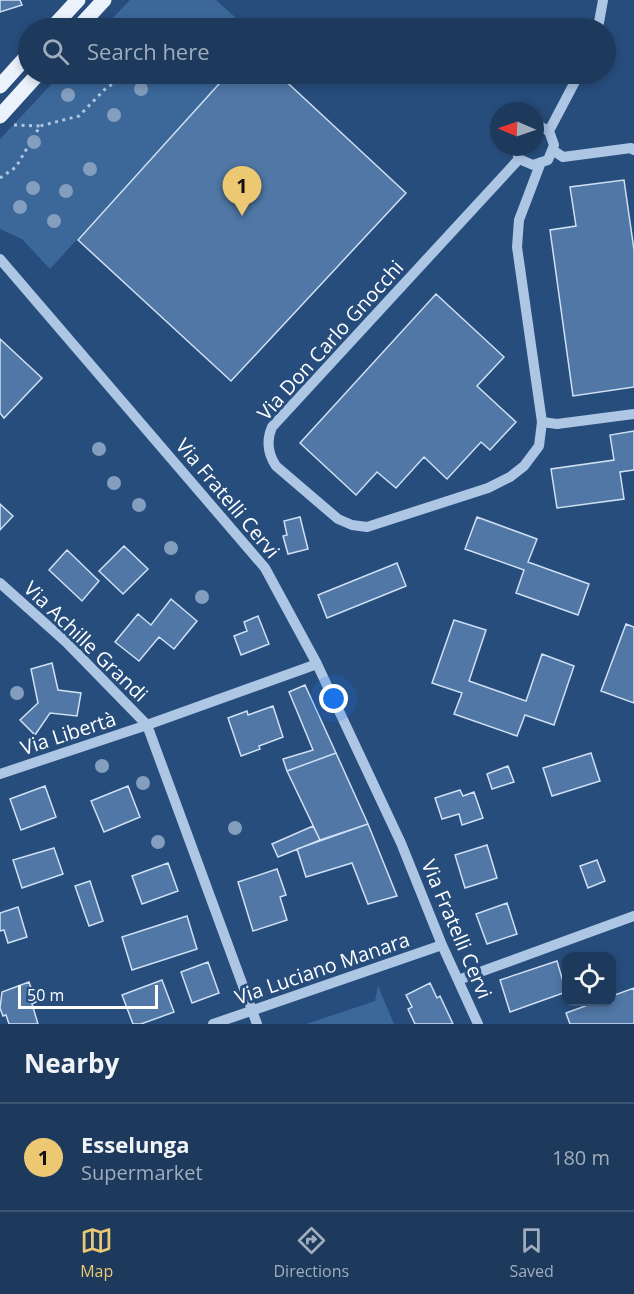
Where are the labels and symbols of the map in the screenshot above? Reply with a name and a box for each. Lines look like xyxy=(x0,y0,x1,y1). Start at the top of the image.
north arrow xyxy=(490,102,544,156)
pin: 1 xyxy=(222,166,262,216)
street label: Via Don Carlo Gnocchi xyxy=(251,254,409,426)
street label: Via Fratelli Cervi xyxy=(170,432,286,564)
street label: Via Achille Grandi xyxy=(18,575,154,707)
your location xyxy=(319,684,348,713)
street label: Via Libertà xyxy=(17,705,119,761)
street label: Via Fratelli Cervi xyxy=(416,855,498,1003)
street label: Via Luciano Manara xyxy=(231,925,413,1011)
scale bar xyxy=(18,982,158,1010)

